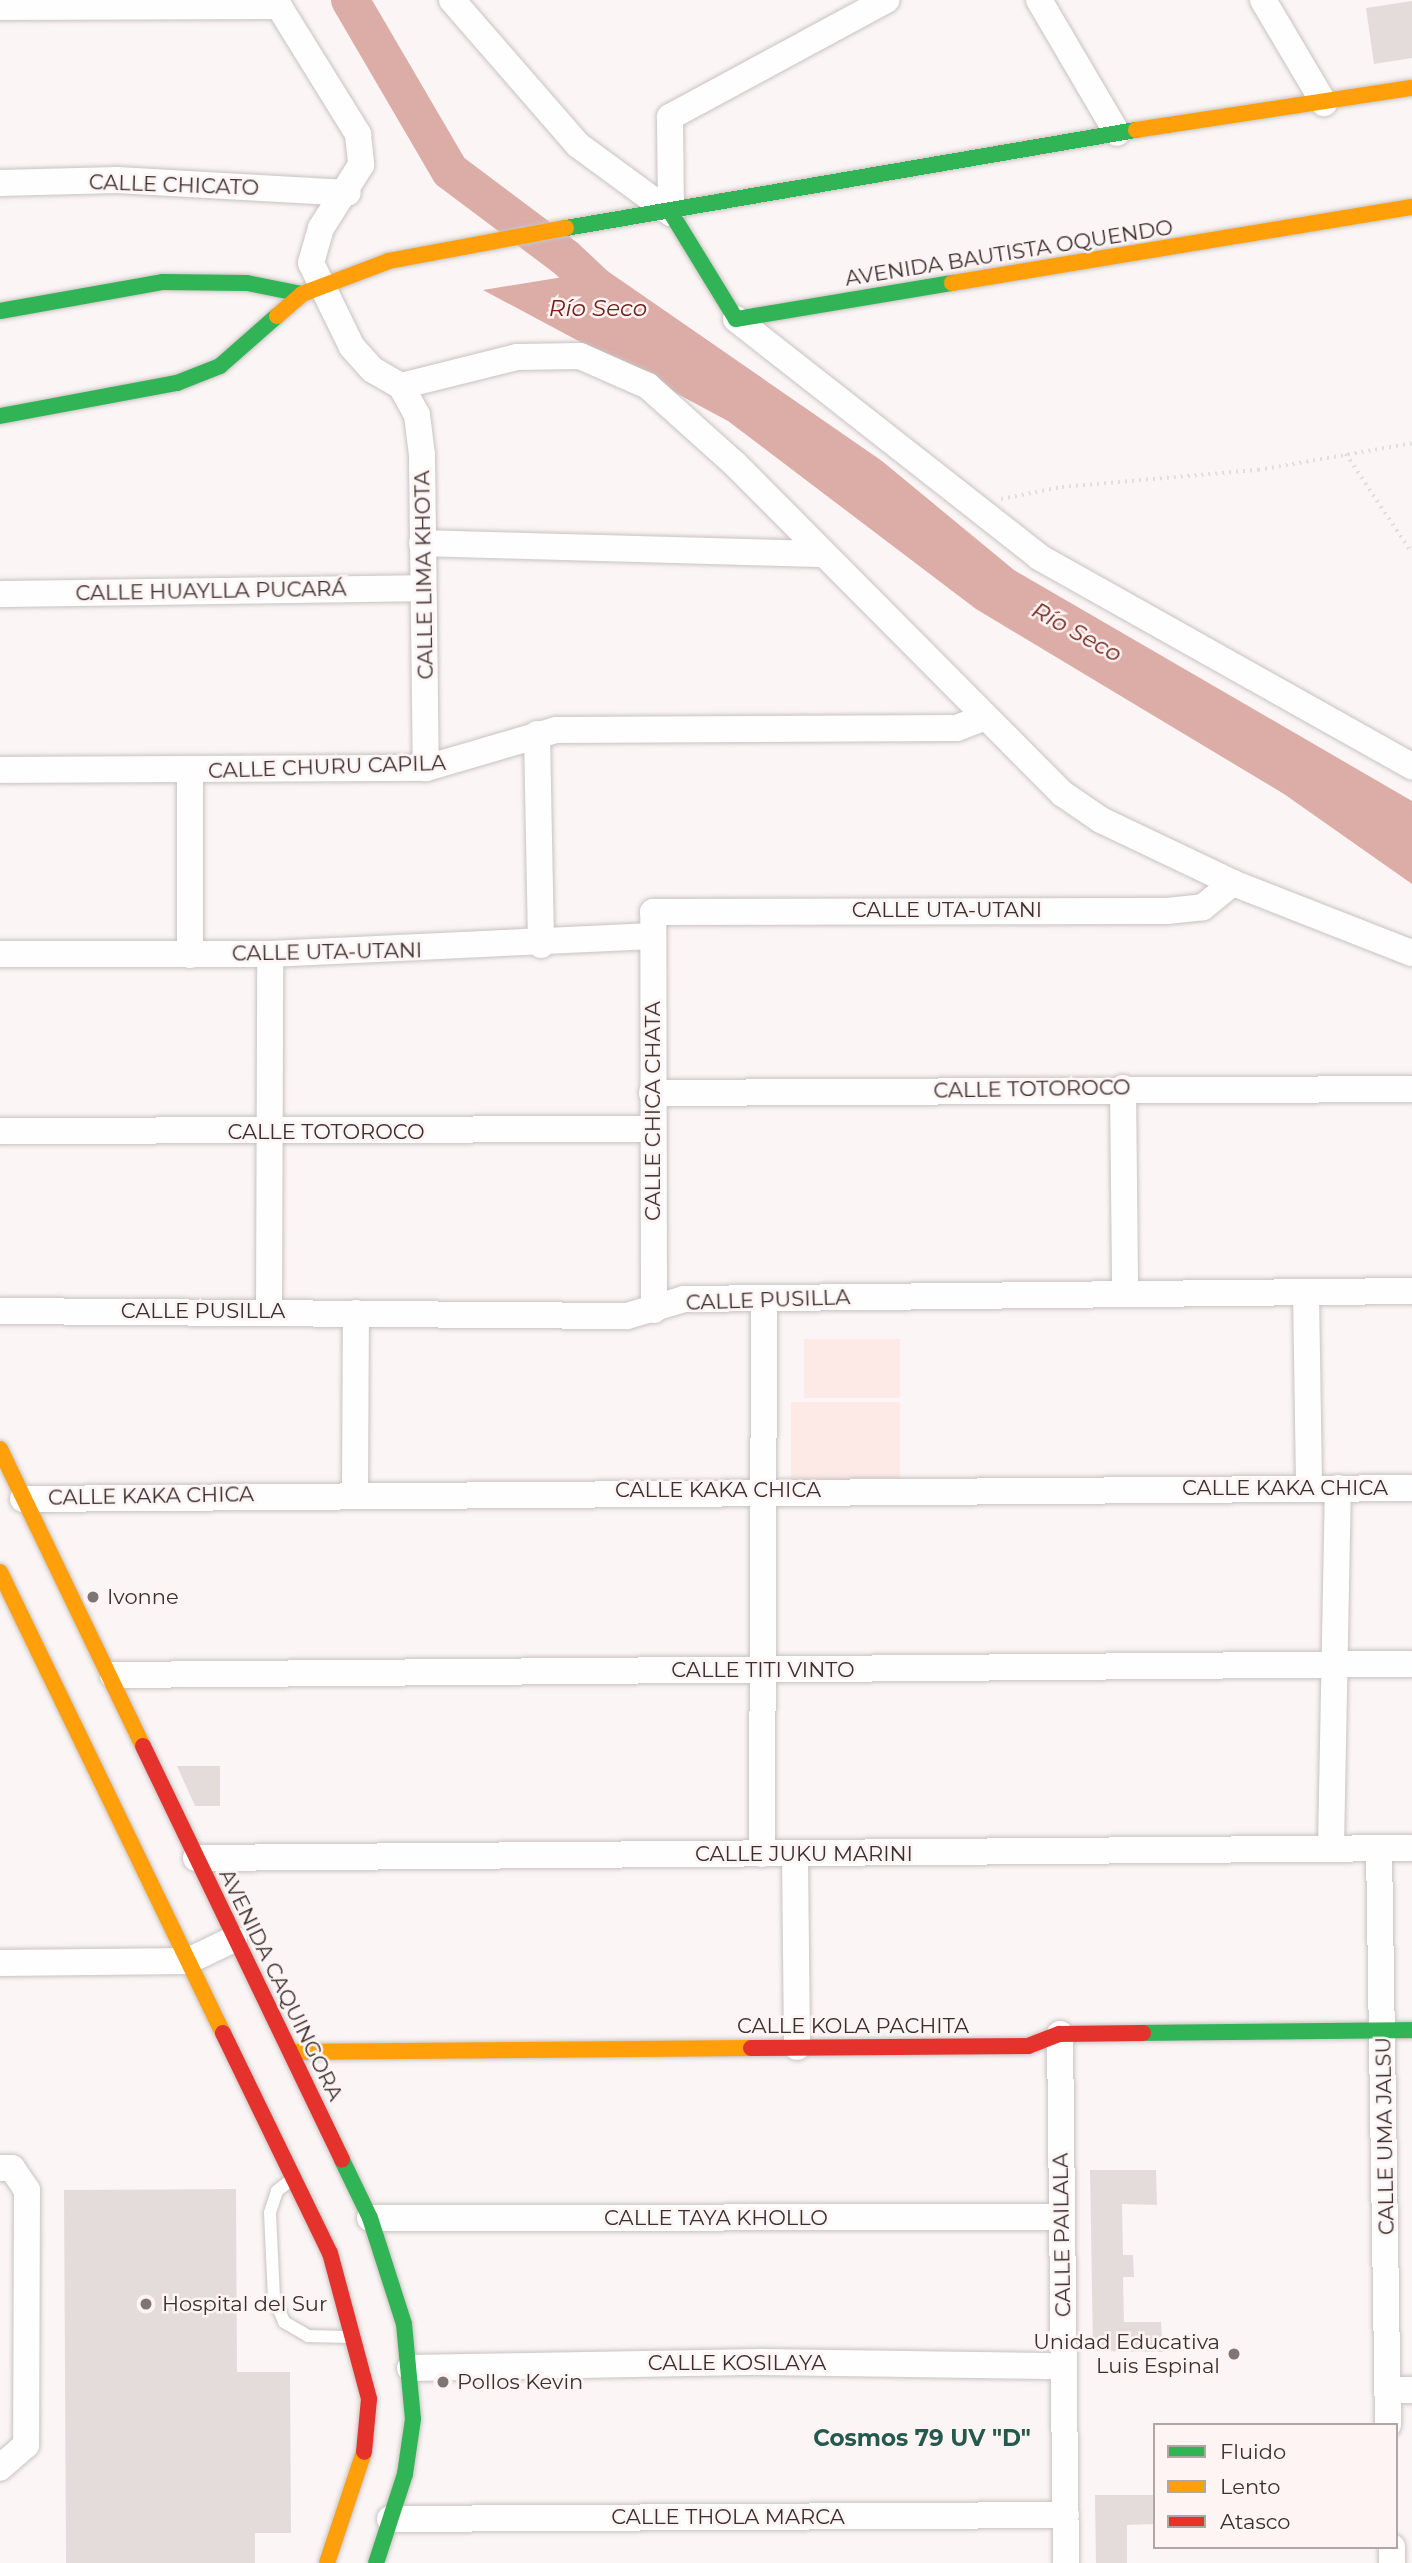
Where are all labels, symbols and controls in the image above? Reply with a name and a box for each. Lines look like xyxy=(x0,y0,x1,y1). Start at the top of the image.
street label: CALLE CHICATO xyxy=(88,169,260,201)
street label: AVENIDA BAUTISTA OQUENDO xyxy=(843,215,1175,291)
water label: Río Seco xyxy=(549,294,647,322)
street label: CALLE LIMA KHOTA xyxy=(410,470,438,680)
street label: CALLE HUAYLLA PUCARÁ xyxy=(75,576,347,606)
water label: Río Seco xyxy=(1027,596,1127,668)
street label: CALLE CHURU CAPILA xyxy=(208,750,446,784)
street label: CALLE UTA-UTANI xyxy=(852,897,1042,923)
street label: CALLE UTA-UTANI xyxy=(232,938,422,966)
street label: CALLE CHICA CHATA xyxy=(640,1001,666,1221)
street label: CALLE TOTOROCO xyxy=(933,1075,1131,1103)
street label: CALLE TOTOROCO xyxy=(227,1119,425,1145)
street label: CALLE PUSILLA xyxy=(685,1285,851,1315)
street label: CALLE PUSILLA xyxy=(121,1298,285,1324)
street label: CALLE KAKA CHICA xyxy=(1182,1475,1388,1501)
street label: CALLE KAKA CHICA xyxy=(615,1477,821,1503)
street label: CALLE KAKA CHICA xyxy=(48,1482,254,1510)
place label: Ivonne xyxy=(107,1584,179,1610)
marker: Ivonne xyxy=(85,1589,101,1605)
street label: CALLE TITI VINTO xyxy=(671,1657,855,1683)
street label: CALLE JUKU MARINI xyxy=(695,1841,913,1867)
street label: AVENIDA CAQUINGORA xyxy=(214,1865,348,2105)
street label: CALLE KOLA PACHITA xyxy=(737,2013,969,2039)
street label: CALLE UMA JALSU xyxy=(1371,2037,1399,2235)
street label: CALLE PAILALA xyxy=(1048,2153,1076,2317)
street label: CALLE TAYA KHOLLO xyxy=(604,2205,828,2231)
place label: Hospital del Sur xyxy=(162,2291,327,2317)
marker: Hospital del Sur xyxy=(136,2294,156,2314)
place label: Unidad Educativa Luis Espinal xyxy=(1033,2329,1220,2379)
marker: Unidad Educativa Luis Espinal xyxy=(1226,2346,1242,2362)
street label: CALLE KOSILAYA xyxy=(648,2350,826,2376)
place label: Pollos Kevin xyxy=(457,2369,583,2395)
marker: Pollos Kevin xyxy=(435,2374,451,2390)
legend xyxy=(1153,2423,1398,2549)
district label: Cosmos 79 UV "D" xyxy=(813,2424,1031,2452)
text: Fluido xyxy=(1220,2439,1286,2464)
text: Lento xyxy=(1220,2474,1280,2499)
street label: CALLE THOLA MARCA xyxy=(611,2504,845,2530)
text: Atasco xyxy=(1220,2509,1291,2534)

